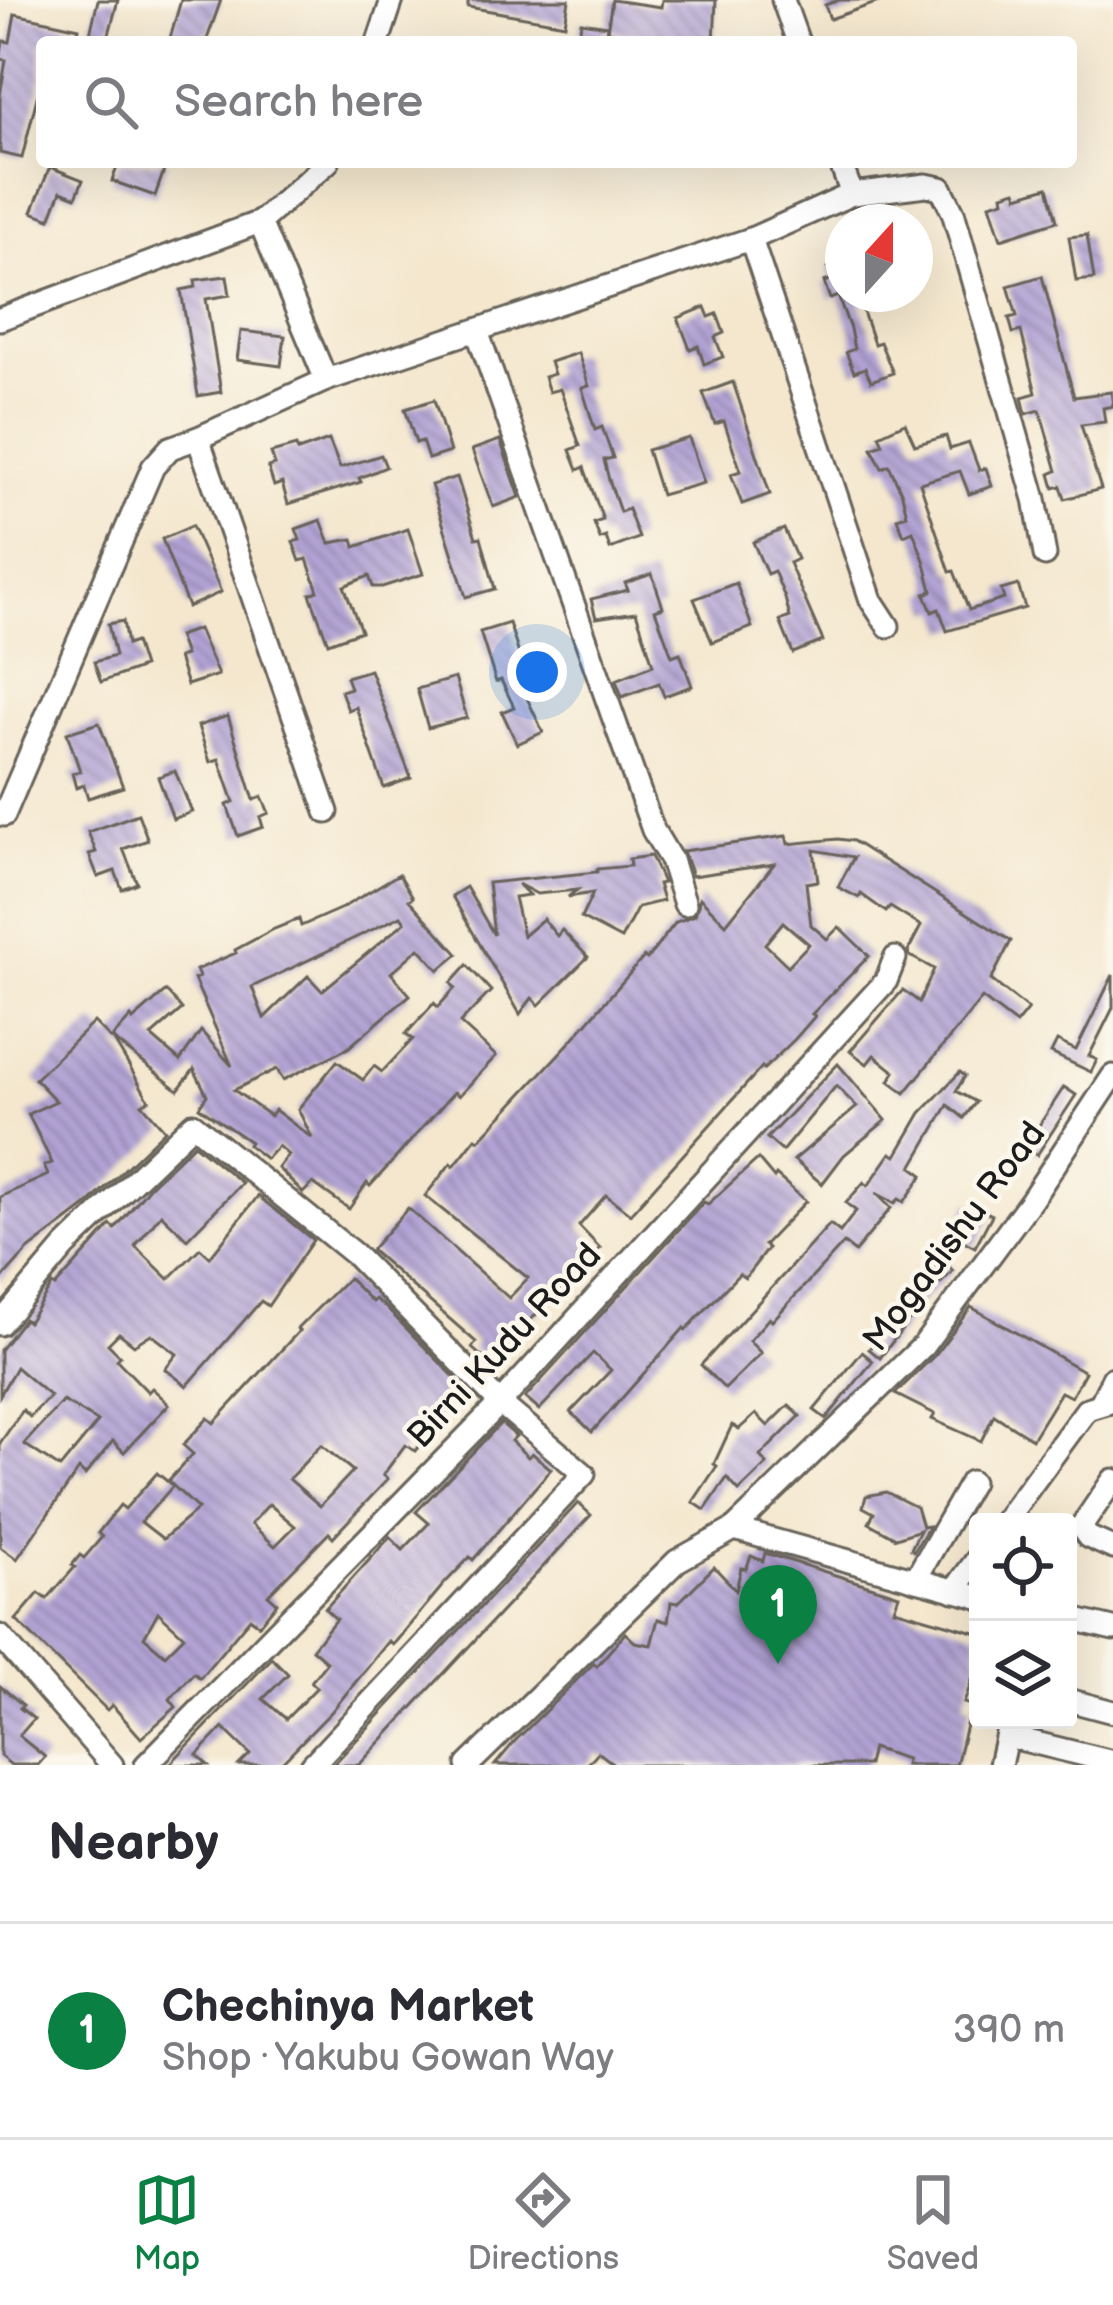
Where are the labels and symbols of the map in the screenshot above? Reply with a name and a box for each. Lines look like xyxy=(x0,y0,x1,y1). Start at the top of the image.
north arrow xyxy=(825,204,933,312)
your location xyxy=(507,642,567,702)
street label: Mogadishu Road xyxy=(855,1114,1055,1360)
street label: Birni Kudu Road xyxy=(399,1235,611,1457)
pin: 1 xyxy=(739,1565,817,1664)

